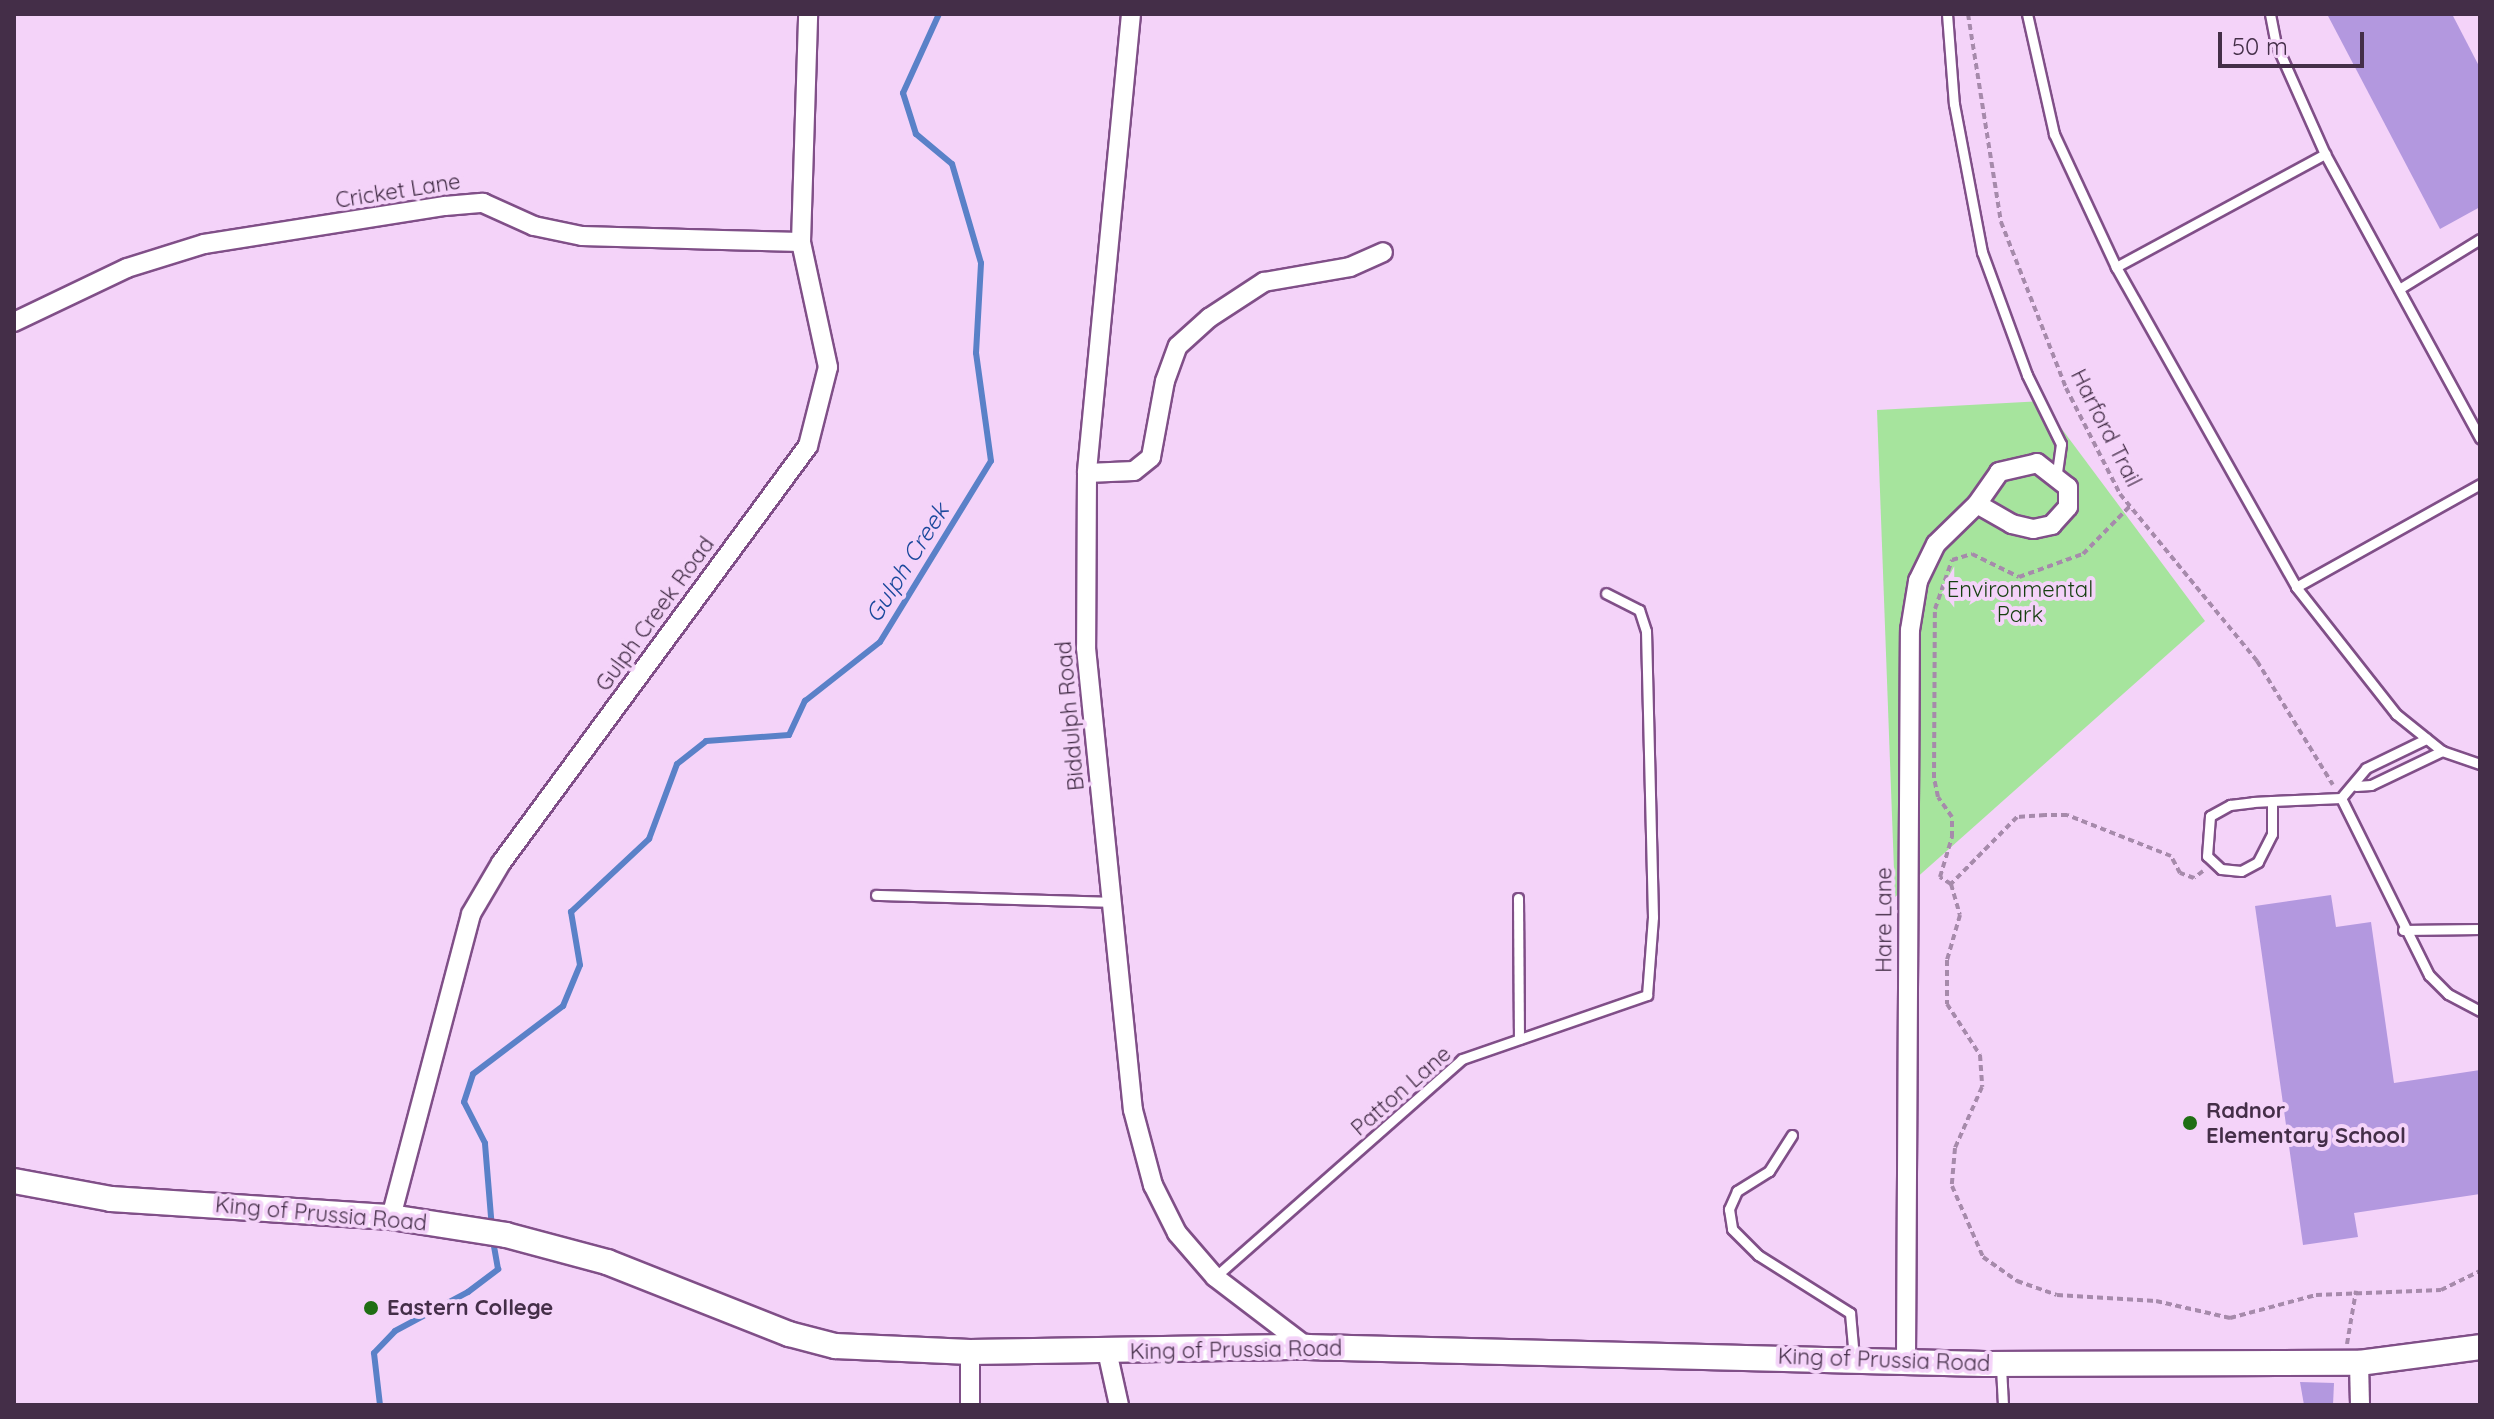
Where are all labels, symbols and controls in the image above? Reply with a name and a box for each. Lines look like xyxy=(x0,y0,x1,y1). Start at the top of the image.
scale bar xyxy=(2222,16,2368,66)
text: 50 m xyxy=(2232,31,2288,61)
street label: Cricket Lane xyxy=(334,168,462,214)
street label: Harford Trail xyxy=(2065,365,2147,491)
water label: Gulph Creek xyxy=(859,498,955,628)
street label: Gulph Creek Road xyxy=(590,532,720,696)
park label: Environmental Park xyxy=(1947,576,2093,628)
street label: Biddulph Road xyxy=(1050,640,1090,792)
street label: Hare Lane xyxy=(1871,867,1897,973)
street label: Patton Lane xyxy=(1346,1041,1456,1141)
place label: Radnor Elementary School xyxy=(2206,1097,2406,1148)
marker: Radnor Elementary School xyxy=(2181,1114,2199,1132)
street label: King of Prussia Road xyxy=(214,1192,428,1236)
place label: Eastern College xyxy=(387,1295,553,1321)
marker: Eastern College xyxy=(362,1299,380,1317)
street label: King of Prussia Road xyxy=(1129,1335,1343,1365)
street label: King of Prussia Road xyxy=(1777,1343,1991,1377)

